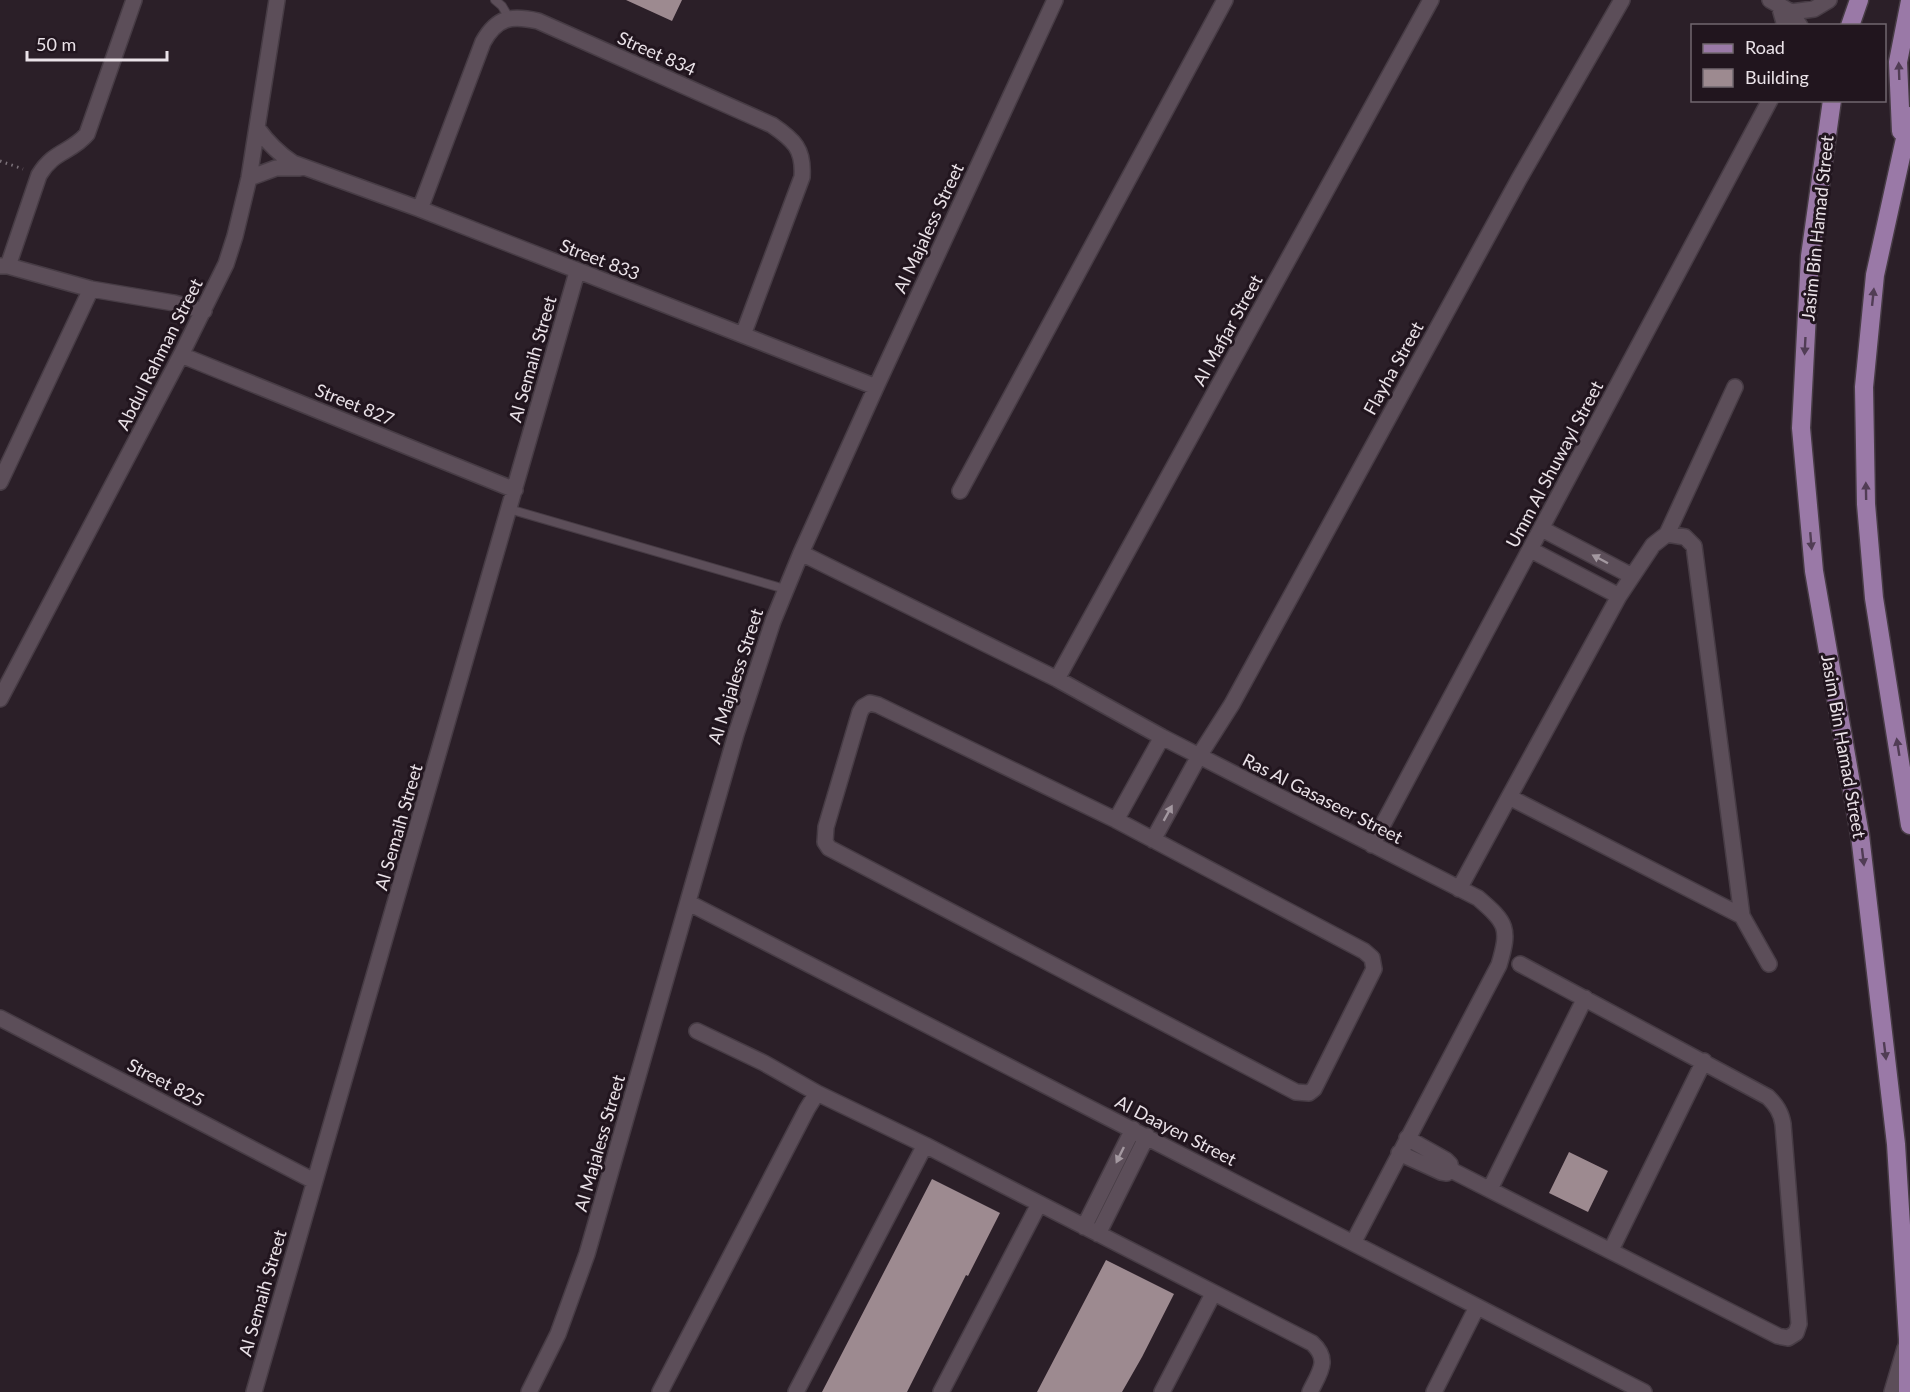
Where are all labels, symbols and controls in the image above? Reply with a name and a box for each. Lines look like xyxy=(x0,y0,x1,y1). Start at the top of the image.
scale bar xyxy=(27,24,166,62)
legend xyxy=(1691,24,1886,102)
street label: Street 834 xyxy=(614,26,700,80)
text: 50 m xyxy=(36,33,76,55)
text: Road xyxy=(1745,36,1785,58)
one-way arrow xyxy=(1894,61,1904,80)
text: Building xyxy=(1745,66,1809,88)
street label: Jasim Bin Hamad Street xyxy=(1796,134,1838,322)
street label: Al Majaless Street xyxy=(888,159,968,297)
street label: Street 833 xyxy=(557,234,643,284)
street label: Al Mafjar Street xyxy=(1187,270,1267,389)
street label: Abdul Rahman Street xyxy=(111,274,207,433)
one-way arrow xyxy=(1868,287,1878,306)
street label: Al Semaih Street xyxy=(503,293,561,425)
street label: Flayha Street xyxy=(1358,317,1428,418)
one-way arrow xyxy=(1801,337,1810,356)
street label: Umm Al Shuwayl Street xyxy=(1501,376,1608,551)
street label: Street 827 xyxy=(312,378,398,430)
one-way arrow xyxy=(1861,482,1871,501)
one-way arrow xyxy=(1806,531,1816,550)
one-way arrow xyxy=(1591,554,1608,564)
street label: Al Majaless Street xyxy=(703,605,767,746)
street label: Jasim Bin Hamad Street xyxy=(1817,652,1871,840)
one-way arrow xyxy=(1893,737,1902,756)
street label: Ras Al Gasaseer Street xyxy=(1239,748,1407,848)
street label: Al Semaih Street xyxy=(369,761,427,893)
one-way arrow xyxy=(1163,805,1173,822)
one-way arrow xyxy=(1858,848,1868,867)
one-way arrow xyxy=(1880,1042,1890,1061)
street label: Street 825 xyxy=(124,1053,208,1111)
street label: Al Majaless Street xyxy=(569,1072,629,1214)
street label: Al Daayen Street xyxy=(1112,1090,1241,1170)
one-way arrow xyxy=(1115,1147,1125,1164)
street label: Al Semaih Street xyxy=(233,1227,291,1359)

